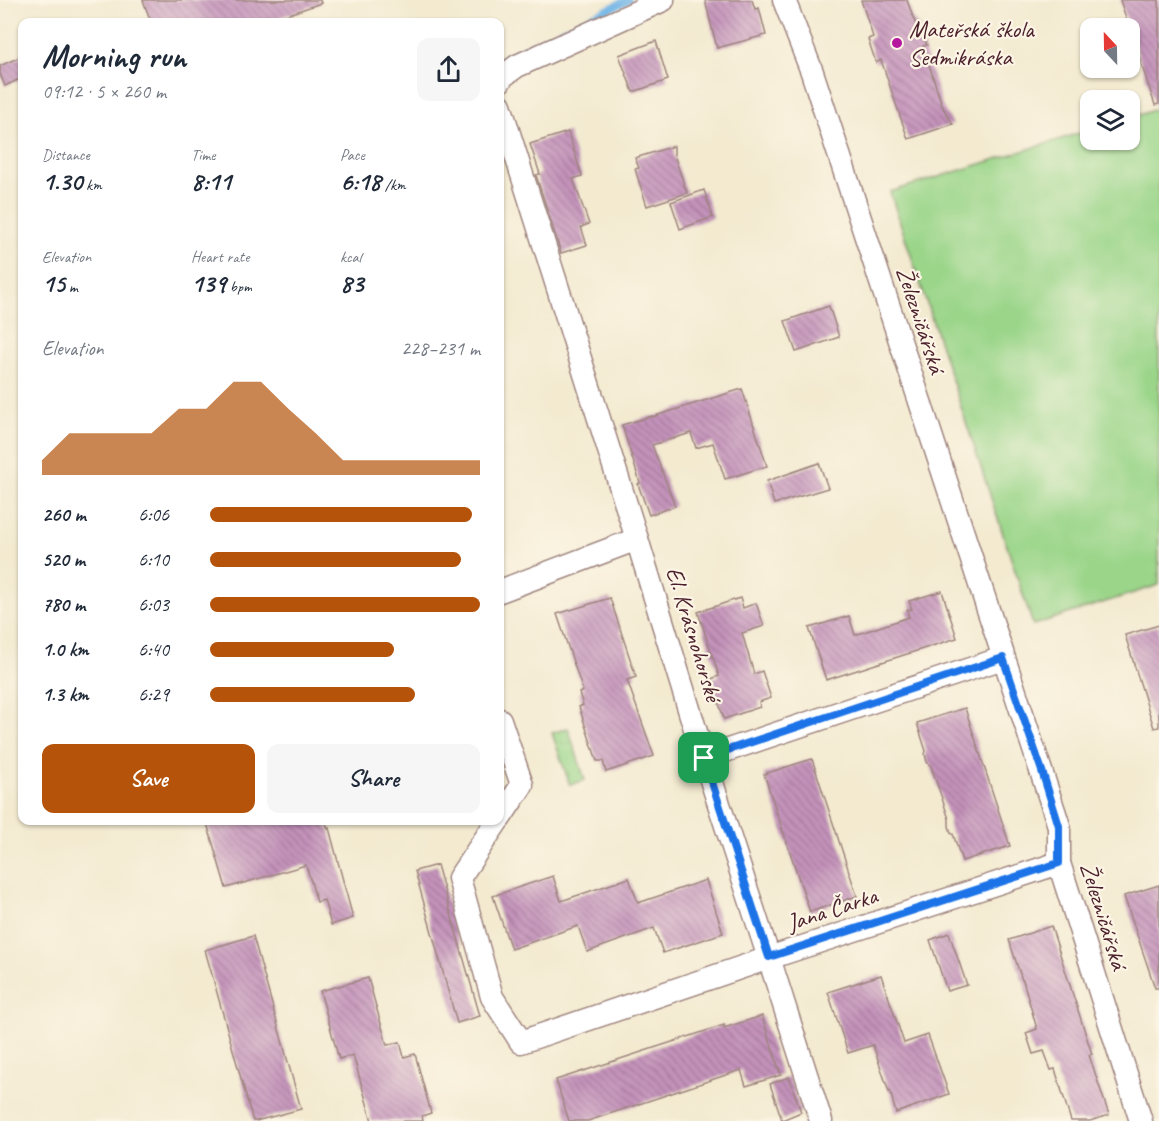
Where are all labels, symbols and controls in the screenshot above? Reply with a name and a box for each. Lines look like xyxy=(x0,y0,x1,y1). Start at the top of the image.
place label: Mateřská škola Sedmikráska xyxy=(909,14,1035,72)
north arrow xyxy=(1080,18,1140,78)
map controls xyxy=(1080,18,1140,150)
text: Morning run xyxy=(42,35,186,77)
marker: Mateřská škola Sedmikráska xyxy=(890,36,904,50)
button: share xyxy=(417,38,480,101)
text: 09:12 · 5 × 260 m xyxy=(42,79,166,104)
button: layers xyxy=(1080,90,1140,150)
text: Distance xyxy=(42,145,90,165)
text: Time xyxy=(191,145,215,165)
text: Pace xyxy=(340,145,365,165)
text: 1.30 xyxy=(42,165,82,198)
text: 8:11 xyxy=(191,165,231,198)
text: 6:18 xyxy=(340,165,381,198)
text: km xyxy=(82,175,102,195)
text: /km xyxy=(381,175,406,195)
text: Elevation xyxy=(42,247,91,267)
text: Heart rate xyxy=(191,247,249,267)
text: kcal xyxy=(340,247,361,267)
street label: Železničářská xyxy=(890,263,953,379)
text: 15 xyxy=(42,267,65,300)
text: 139 xyxy=(191,267,226,300)
text: 83 xyxy=(340,267,363,300)
text: m xyxy=(65,277,78,297)
text: bpm xyxy=(226,277,252,297)
text: Elevation xyxy=(42,336,104,361)
text: 228–231 m xyxy=(401,336,480,361)
text: 260 m xyxy=(42,502,86,527)
text: 6:06 xyxy=(138,502,169,527)
text: 520 m xyxy=(42,547,85,572)
text: 6:10 xyxy=(138,547,169,572)
street label: El. Krásnohorské xyxy=(659,563,730,709)
text: 780 m xyxy=(42,592,85,617)
text: 6:03 xyxy=(138,592,169,617)
text: 1.0 km xyxy=(42,637,89,662)
text: 6:40 xyxy=(138,637,169,662)
text: 1.3 km xyxy=(42,682,89,707)
text: 6:29 xyxy=(138,682,169,707)
pin xyxy=(678,732,729,783)
icon: arrive xyxy=(687,741,720,774)
button: Save xyxy=(42,744,255,813)
button: Share xyxy=(267,744,480,813)
street label: Železničářská xyxy=(1074,859,1135,976)
street label: Jana Čarka xyxy=(782,880,882,938)

